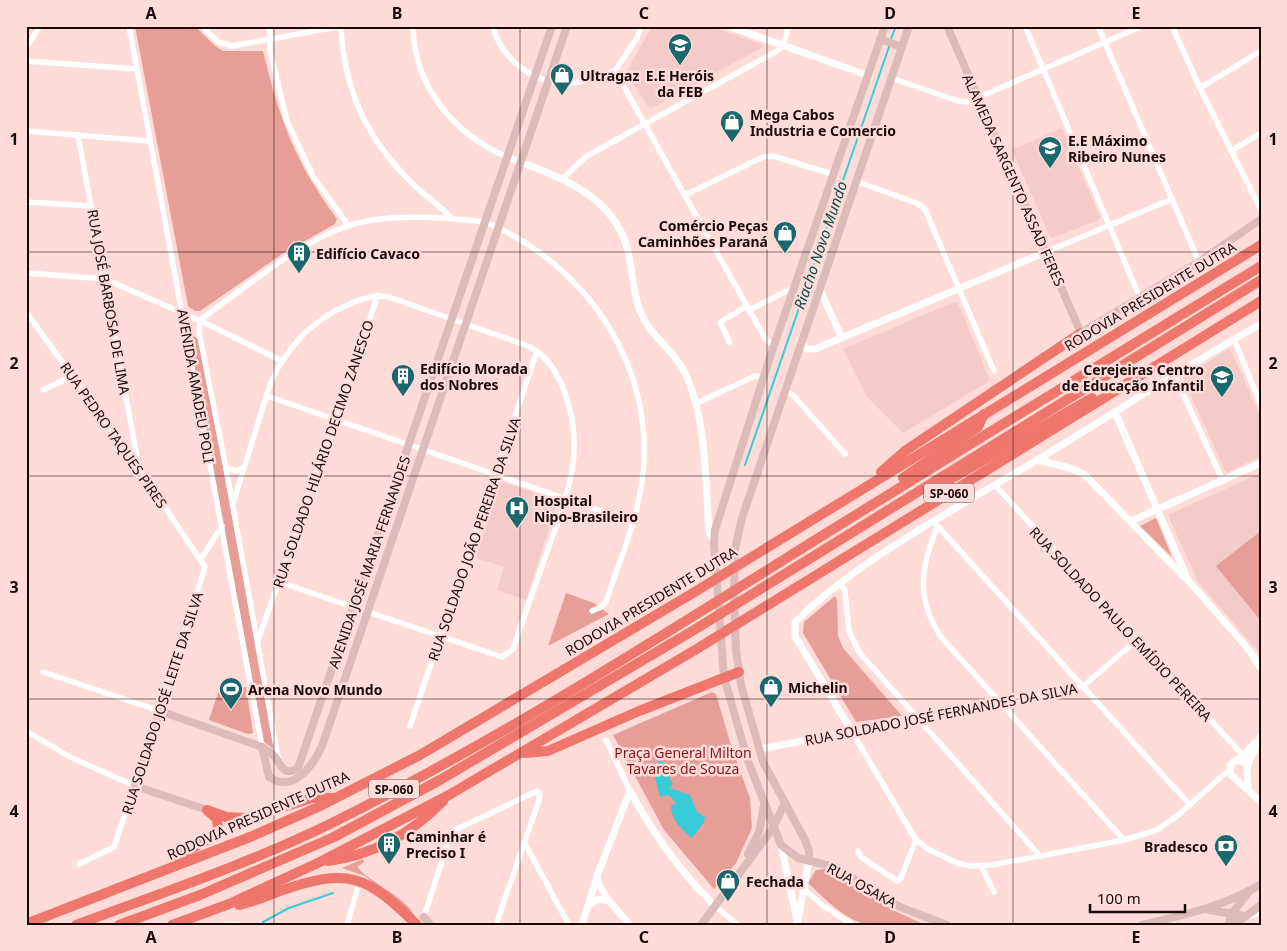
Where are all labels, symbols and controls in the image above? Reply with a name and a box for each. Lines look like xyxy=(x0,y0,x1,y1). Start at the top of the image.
text: A xyxy=(145,2,157,24)
text: B xyxy=(392,2,402,24)
text: C xyxy=(639,2,649,24)
text: D xyxy=(884,2,896,24)
text: E xyxy=(1132,2,1141,24)
school or university icon: E.E Heróis da FEB xyxy=(667,32,693,66)
shop icon: Ultragaz xyxy=(549,62,575,96)
place label: Ultragaz xyxy=(580,66,639,85)
place label: E.E Heróis da FEB xyxy=(646,66,714,101)
street label: ALAMEDA SARGENTO ASSAD FERES xyxy=(958,71,1070,289)
place label: Mega Cabos Industria e Comercio xyxy=(750,105,896,140)
shop icon: Mega Cabos Industria e Comercio xyxy=(719,109,745,143)
text: 1 xyxy=(9,128,19,150)
text: 1 xyxy=(1268,128,1278,150)
place label: E.E Máximo Ribeiro Nunes xyxy=(1068,131,1166,166)
school or university icon: E.E Máximo Ribeiro Nunes xyxy=(1037,135,1063,169)
water label: Riacho Novo Mundo xyxy=(789,178,851,312)
street label: RUA JOSÉ BARBOSA DE LIMA xyxy=(83,208,135,396)
place label: Comércio Peças Caminhões Paraná xyxy=(638,216,768,251)
shop icon: Comércio Peças Caminhões Paraná xyxy=(772,220,798,254)
street label: RODOVIA PRESIDENTE DUTRA xyxy=(1060,237,1240,355)
building icon: Edifício Cavaco xyxy=(286,240,312,274)
place label: Edifício Cavaco xyxy=(316,244,420,263)
street label: AVENIDA AMADEU POLI xyxy=(173,307,219,465)
street label: RUA SOLDADO HILÁRIO DECIMO ZANESCO xyxy=(268,318,378,590)
text: 2 xyxy=(9,352,19,374)
text: 2 xyxy=(1268,352,1278,374)
street label: RUA PEDRO TAQUES PIRES xyxy=(56,358,172,512)
place label: Edifício Morada dos Nobres xyxy=(420,359,528,394)
place label: Cerejeiras Centro de Educação Infantil xyxy=(1062,360,1204,395)
building icon: Edifício Morada dos Nobres xyxy=(390,363,416,397)
school or university icon: Cerejeiras Centro de Educação Infantil xyxy=(1209,364,1235,398)
street label: RUA SOLDADO JOÃO PEREIRA DA SILVA xyxy=(423,415,525,663)
street label: AVENIDA JOSÉ MARIA FERNANDES xyxy=(324,453,414,671)
road number: SP-060 xyxy=(924,483,974,502)
place label: Hospital Nipo-Brasileiro xyxy=(534,491,638,526)
hospital icon: Hospital Nipo-Brasileiro xyxy=(504,495,530,529)
street label: RUA SOLDADO PAULO EMÍDIO PEREIRA xyxy=(1026,523,1216,725)
street label: RODOVIA PRESIDENTE DUTRA xyxy=(561,542,741,660)
text: 3 xyxy=(9,576,19,598)
text: 3 xyxy=(1268,576,1278,598)
street label: RUA SOLDADO JOSÉ LEITE DA SILVA xyxy=(117,589,207,817)
shop icon: Michelin xyxy=(758,674,784,708)
sports icon: Arena Novo Mundo xyxy=(218,676,244,710)
place label: Michelin xyxy=(788,678,848,697)
street label: RUA SOLDADO JOSÉ FERNANDES DA SILVA xyxy=(803,678,1079,750)
place label: Arena Novo Mundo xyxy=(248,680,383,699)
park label: Praça General Milton Tavares de Souza xyxy=(614,743,752,778)
street label: RODOVIA PRESIDENTE DUTRA xyxy=(164,766,352,864)
road number: SP-060 xyxy=(369,780,419,799)
text: 4 xyxy=(9,800,19,822)
text: 4 xyxy=(1268,800,1278,822)
place label: Caminhar é Preciso I xyxy=(406,827,486,862)
building icon: Caminhar é Preciso I xyxy=(376,831,402,865)
bank icon: Bradesco xyxy=(1213,833,1239,867)
place label: Bradesco xyxy=(1144,837,1208,856)
street label: RUA OSAKA xyxy=(824,858,900,912)
shop icon: Fechada xyxy=(715,868,741,902)
place label: Fechada xyxy=(746,872,804,891)
scale bar xyxy=(1090,881,1184,913)
text: 100 m xyxy=(1097,888,1141,908)
text: A xyxy=(145,926,157,948)
text: B xyxy=(392,926,402,948)
text: C xyxy=(639,926,649,948)
text: D xyxy=(884,926,896,948)
text: E xyxy=(1132,926,1141,948)

